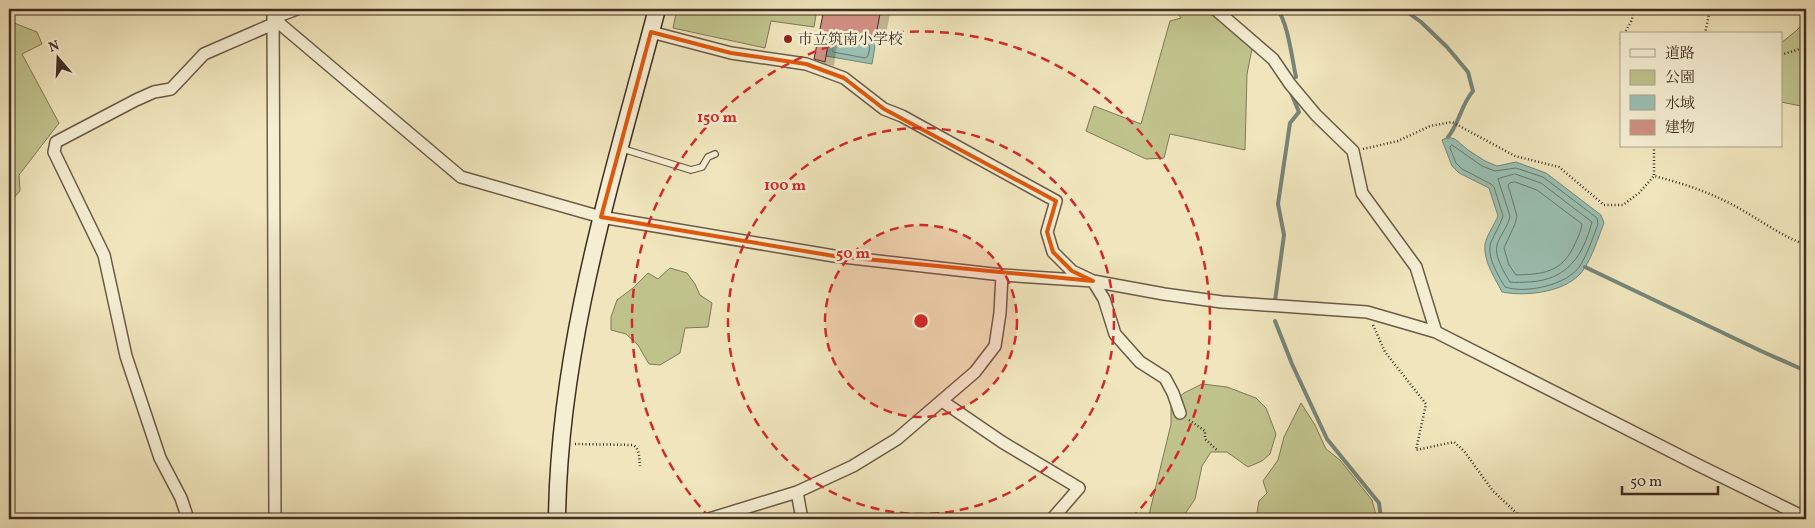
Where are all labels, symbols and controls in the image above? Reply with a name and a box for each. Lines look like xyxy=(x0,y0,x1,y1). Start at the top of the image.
place label: 市立筑南小学校 xyxy=(798,30,903,51)
north arrow xyxy=(32,32,82,82)
legend xyxy=(1620,32,1782,148)
marker: 市立筑南小学校 xyxy=(782,33,794,45)
text: N xyxy=(46,36,62,58)
text: 道路 xyxy=(1665,44,1695,65)
text: 公園 xyxy=(1665,68,1695,89)
text: 水域 xyxy=(1665,94,1695,115)
text: 150 m xyxy=(697,108,737,129)
text: 建物 xyxy=(1665,118,1695,139)
text: 100 m xyxy=(764,176,807,197)
text: 50 m xyxy=(836,244,870,265)
centre of rings xyxy=(912,312,930,330)
scale bar xyxy=(1622,463,1719,495)
text: 50 m xyxy=(1630,472,1662,493)

